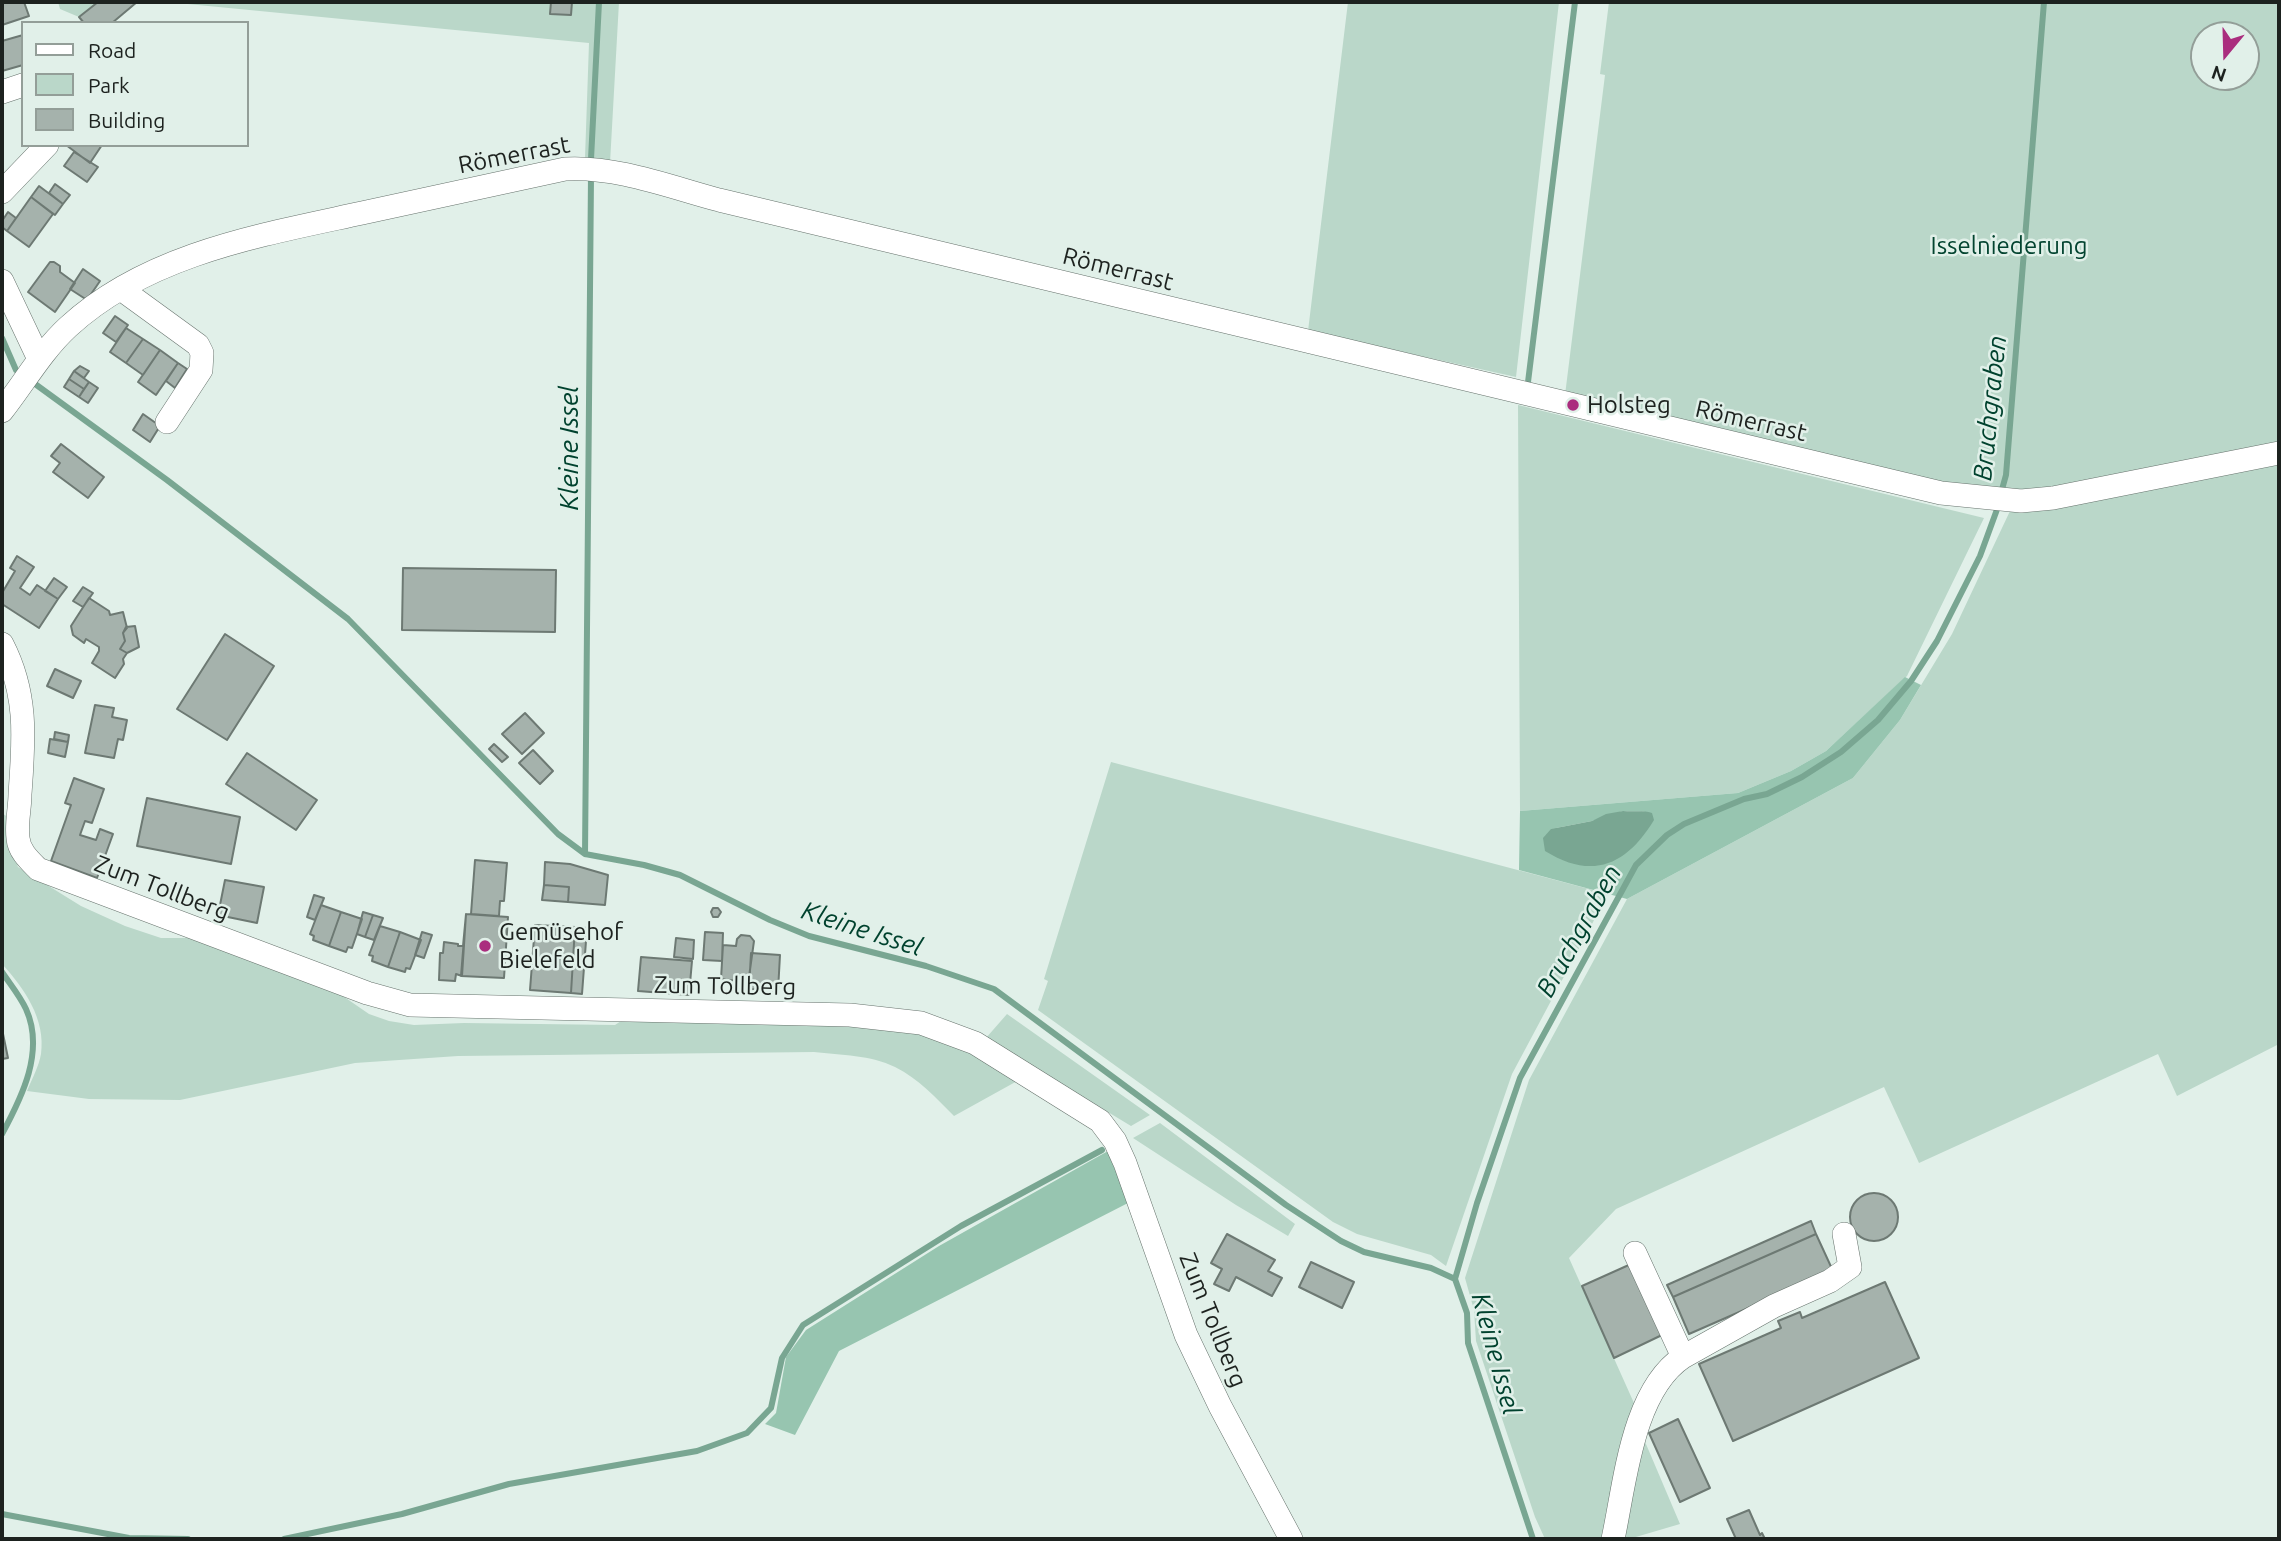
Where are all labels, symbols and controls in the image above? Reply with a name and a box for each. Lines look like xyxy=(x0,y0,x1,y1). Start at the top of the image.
legend xyxy=(21,21,248,147)
north arrow xyxy=(2190,21,2260,91)
text: Road xyxy=(88,38,136,62)
text: N xyxy=(2209,61,2229,87)
text: Park xyxy=(88,73,130,97)
text: Building xyxy=(88,108,165,132)
street label: Römerrast xyxy=(456,130,572,180)
park label: Isselniederung xyxy=(1931,232,2087,260)
street label: Römerrast xyxy=(1060,241,1176,297)
water label: Bruchgraben xyxy=(1967,334,2013,482)
water label: Kleine Issel xyxy=(553,385,585,511)
place label: Holsteg xyxy=(1587,391,1671,419)
street label: Römerrast xyxy=(1693,394,1809,448)
marker: Holsteg xyxy=(1565,397,1581,413)
street label: Zum Tollberg xyxy=(90,849,234,927)
water label: Bruchgraben xyxy=(1530,860,1628,1002)
water label: Kleine Issel xyxy=(798,895,926,963)
place label: Gemüsehof Bielefeld xyxy=(499,918,623,974)
marker: Gemüsehof Bielefeld xyxy=(477,938,493,954)
street label: Zum Tollberg xyxy=(654,970,796,1002)
street label: Zum Tollberg xyxy=(1173,1249,1253,1391)
water label: Kleine Issel xyxy=(1465,1290,1527,1418)

